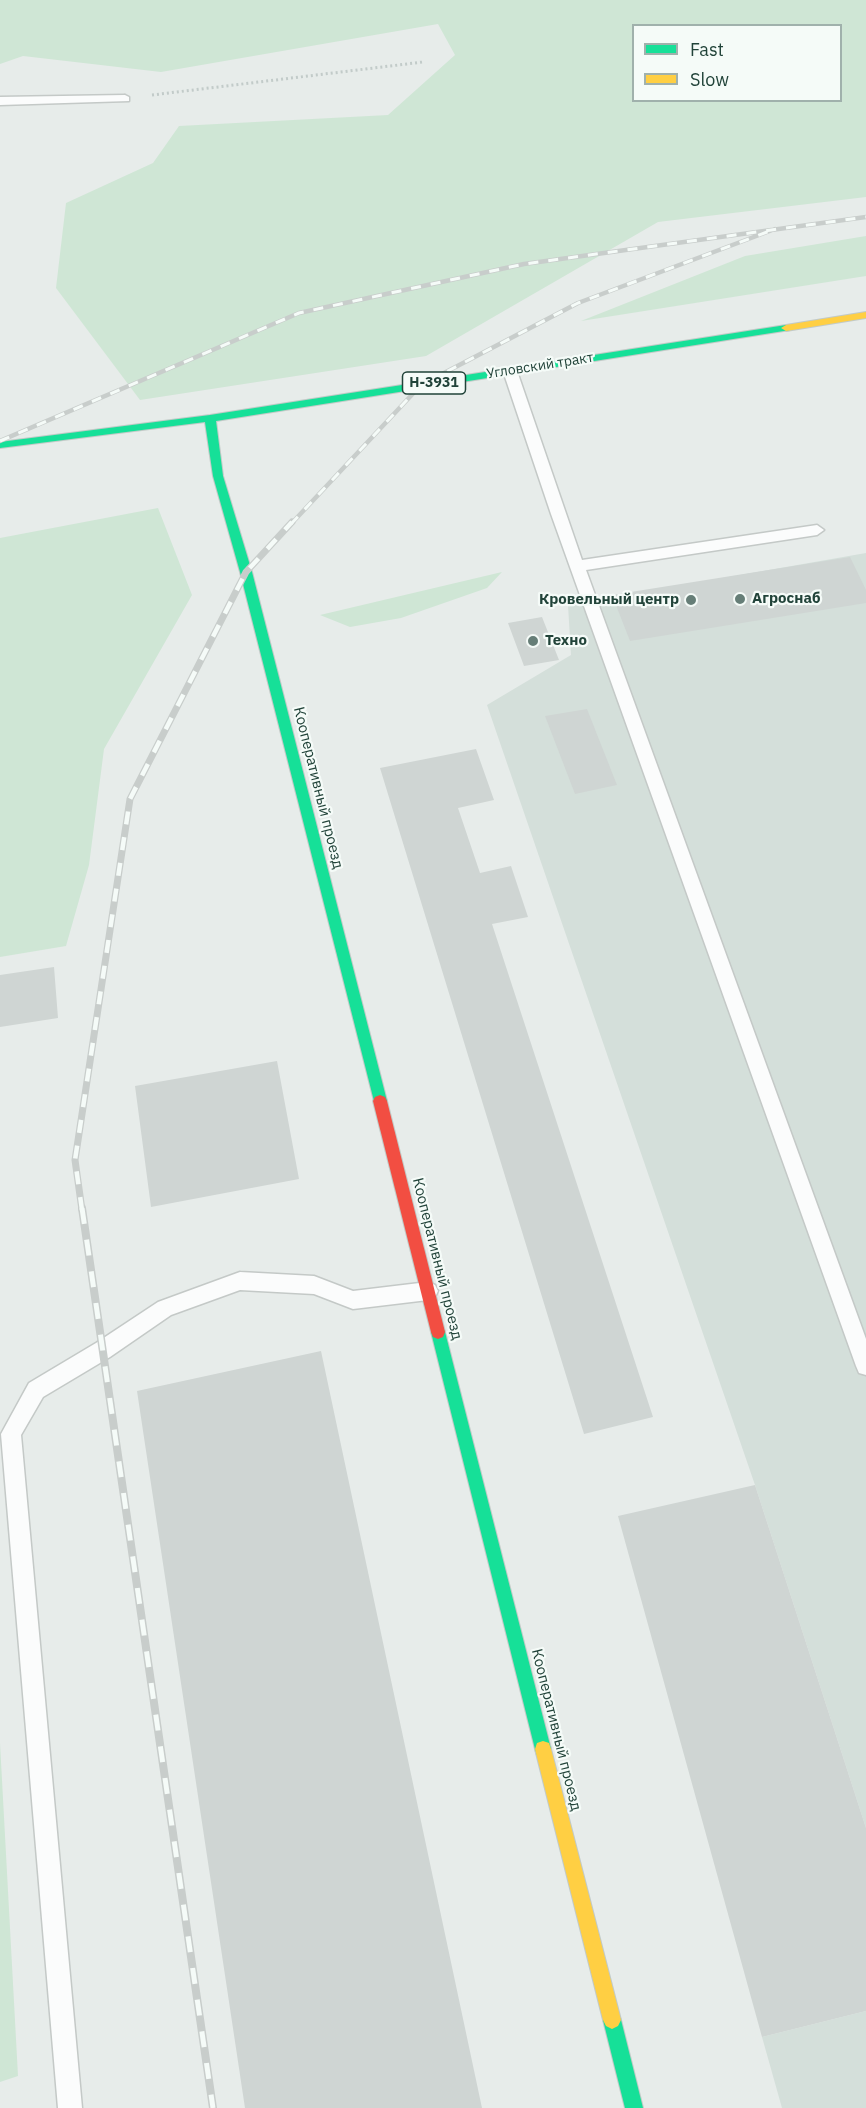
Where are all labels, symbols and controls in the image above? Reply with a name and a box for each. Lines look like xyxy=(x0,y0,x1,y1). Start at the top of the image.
legend xyxy=(632,24,842,102)
text: Fast xyxy=(690,38,724,61)
text: Slow xyxy=(690,68,729,91)
street label: Угловский тракт xyxy=(485,349,595,383)
road number: Н-3931 xyxy=(402,372,466,394)
place label: Агроснаб xyxy=(752,590,820,608)
place label: Кровельный центр xyxy=(539,591,679,609)
marker: Агроснаб xyxy=(733,592,747,606)
marker: Кровельный центр xyxy=(684,593,698,607)
place label: Техно xyxy=(545,632,587,650)
marker: Техно xyxy=(526,634,540,648)
street label: Кооперативный проезд xyxy=(289,705,347,871)
street label: Кооперативный проезд xyxy=(408,1176,466,1342)
street label: Кооперативный проезд xyxy=(527,1647,585,1813)

